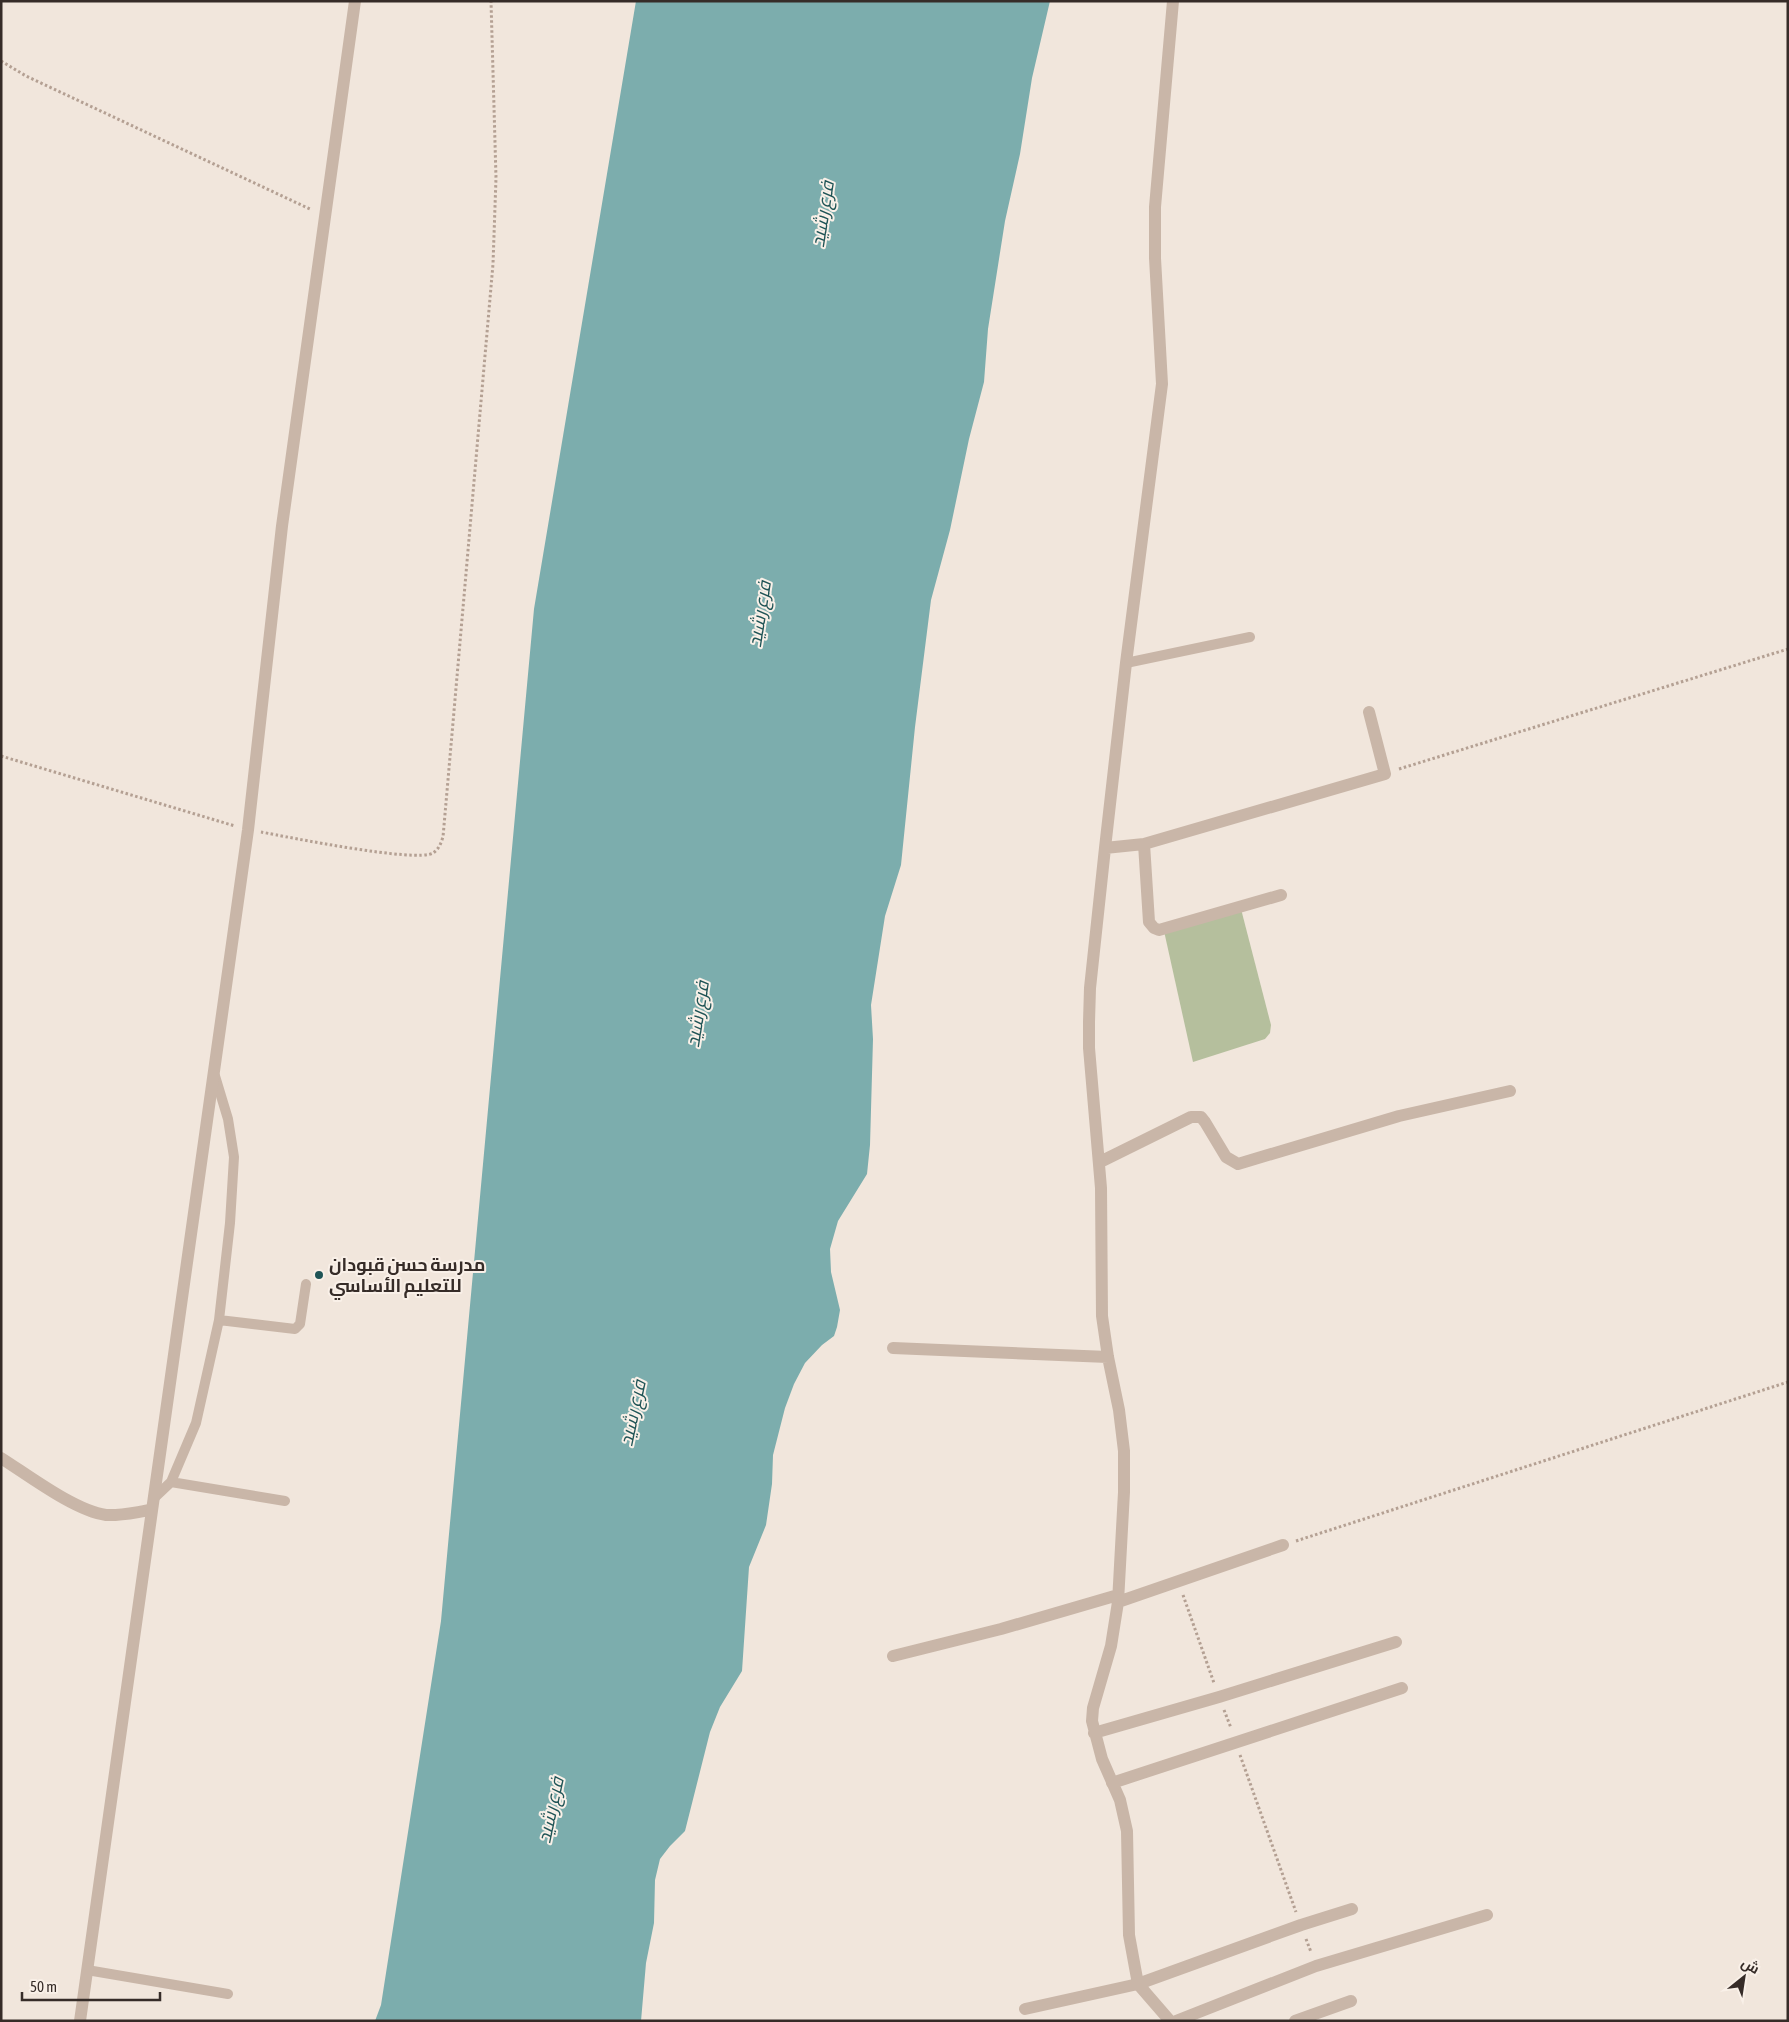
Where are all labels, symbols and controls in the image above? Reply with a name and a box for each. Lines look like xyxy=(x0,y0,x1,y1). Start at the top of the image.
water label: فرع رشيد xyxy=(806,178,841,249)
water label: فرع رشيد xyxy=(743,578,778,649)
water label: فرع رشيد xyxy=(681,978,716,1049)
place label: مدرسة حسن قبودان للتعليم الأساسي xyxy=(329,1254,485,1300)
marker: مدرسة حسن قبودان للتعليم الأساسي xyxy=(313,1269,325,1281)
water label: فرع رشيد xyxy=(614,1377,653,1449)
water label: فرع رشيد xyxy=(532,1774,571,1846)
north arrow xyxy=(1719,1952,1769,2002)
text: ش xyxy=(1738,1954,1762,1978)
scale bar xyxy=(22,1970,160,2002)
text: 50 m xyxy=(30,1978,57,1995)

